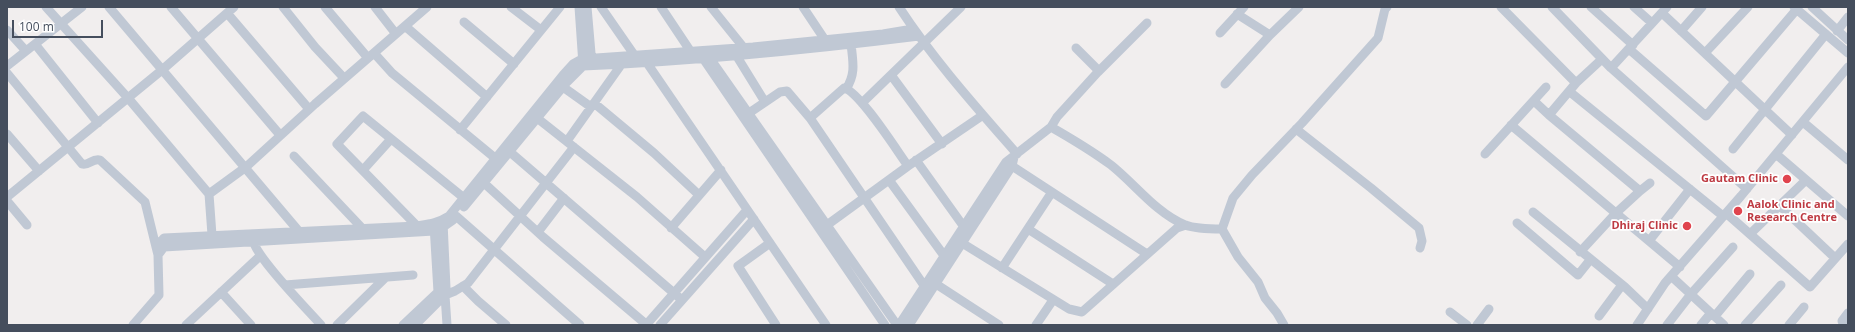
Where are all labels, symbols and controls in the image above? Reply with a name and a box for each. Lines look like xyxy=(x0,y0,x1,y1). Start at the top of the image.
scale bar xyxy=(14,12,105,38)
text: 100 m xyxy=(19,18,54,35)
place label: Gautam Clinic xyxy=(1701,172,1778,186)
marker: Gautam Clinic xyxy=(1781,173,1793,185)
place label: Aalok Clinic and Research Centre xyxy=(1747,198,1837,224)
marker: Aalok Clinic and Research Centre xyxy=(1732,205,1744,217)
place label: Dhiraj Clinic xyxy=(1611,219,1678,233)
marker: Dhiraj Clinic xyxy=(1681,220,1693,232)

